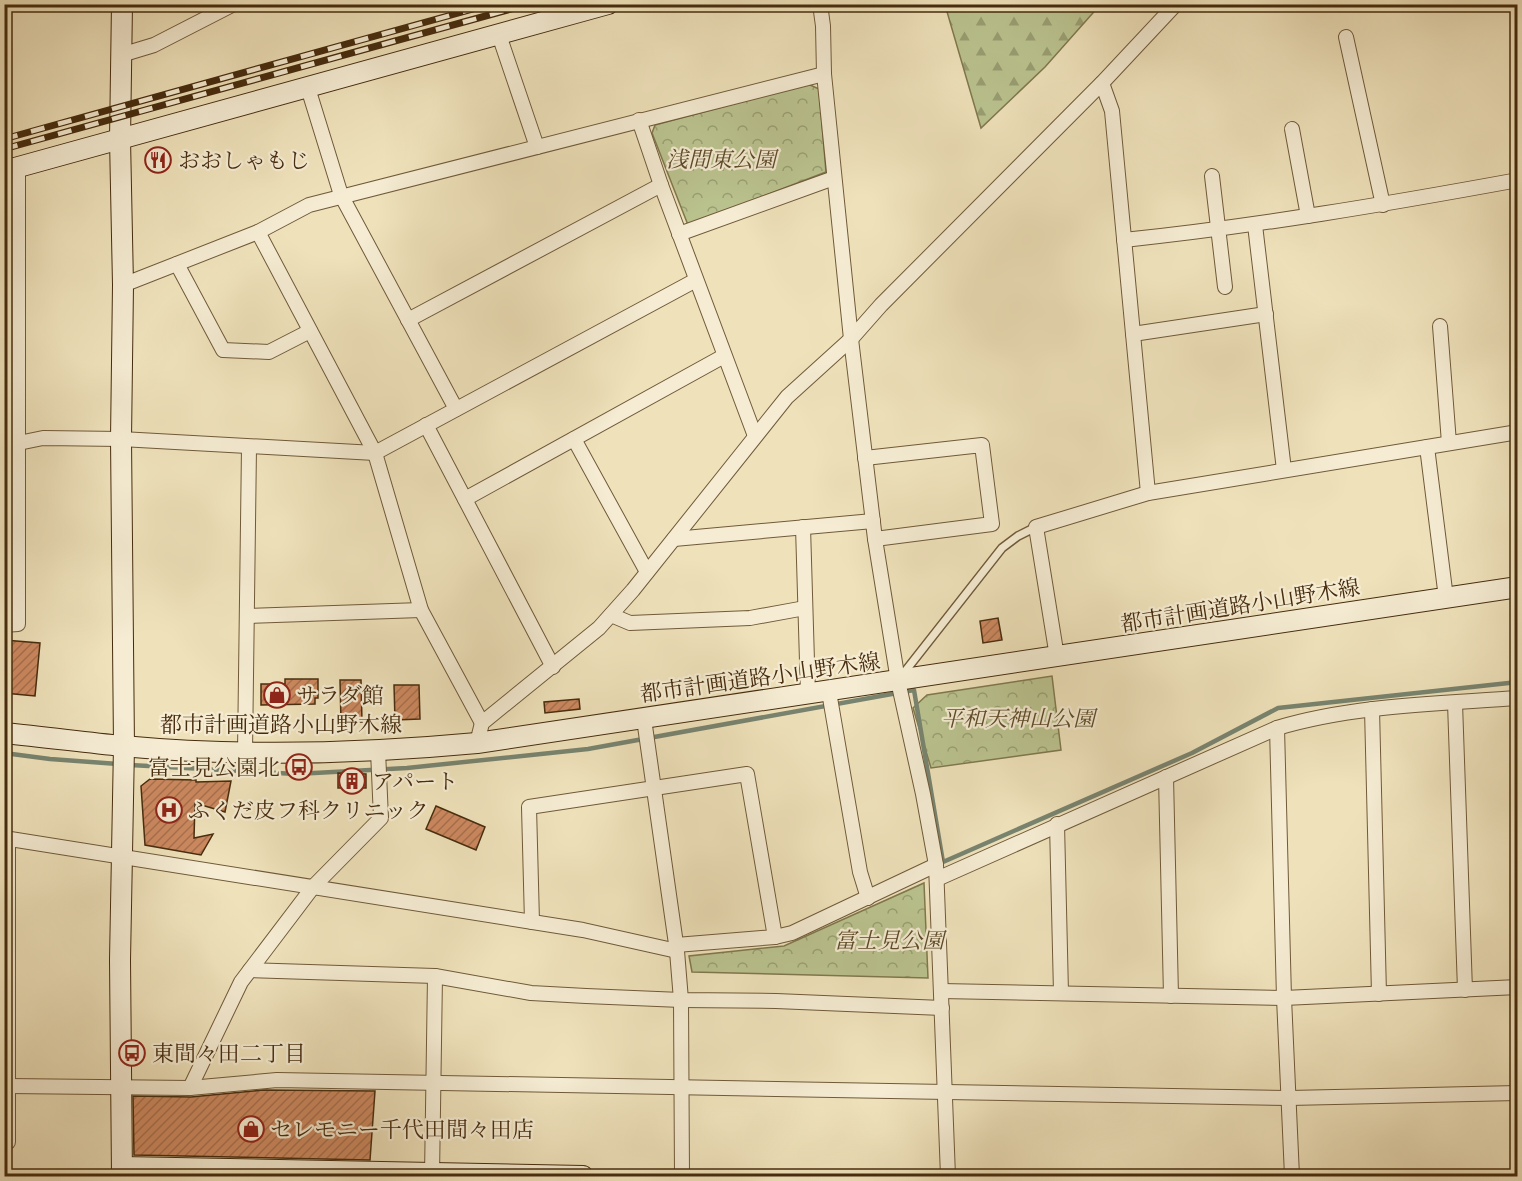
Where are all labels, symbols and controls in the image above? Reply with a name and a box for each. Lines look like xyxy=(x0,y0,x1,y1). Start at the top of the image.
restaurant icon: おおしゃもじ xyxy=(143,145,173,175)
park label: 浅間東公園 xyxy=(666,145,779,175)
place label: おおしゃもじ xyxy=(178,146,310,176)
street label: 都市計画道路小山野木線 xyxy=(1118,572,1362,640)
street label: 都市計画道路小山野木線 xyxy=(638,646,882,710)
shop icon: サラダ館 xyxy=(262,680,292,710)
place label: サラダ館 xyxy=(296,681,384,711)
park label: 平和天神山公園 xyxy=(941,704,1098,734)
street label: 都市計画道路小山野木線 xyxy=(160,710,402,740)
bus stop icon: 富士見公園北 xyxy=(284,752,314,782)
place label: 富士見公園北 xyxy=(148,753,280,783)
building icon: アパート xyxy=(337,766,367,796)
place label: アパート xyxy=(372,767,458,797)
hospital icon: ふくだ皮フ科クリニック xyxy=(154,795,184,825)
place label: ふくだ皮フ科クリニック xyxy=(188,796,429,826)
park label: 富士見公園 xyxy=(834,926,947,956)
bus stop icon: 東間々田二丁目 xyxy=(117,1038,147,1068)
place label: 東間々田二丁目 xyxy=(152,1039,306,1069)
shop icon: セレモニー千代田間々田店 xyxy=(236,1114,266,1144)
place label: セレモニー千代田間々田店 xyxy=(270,1115,534,1145)

